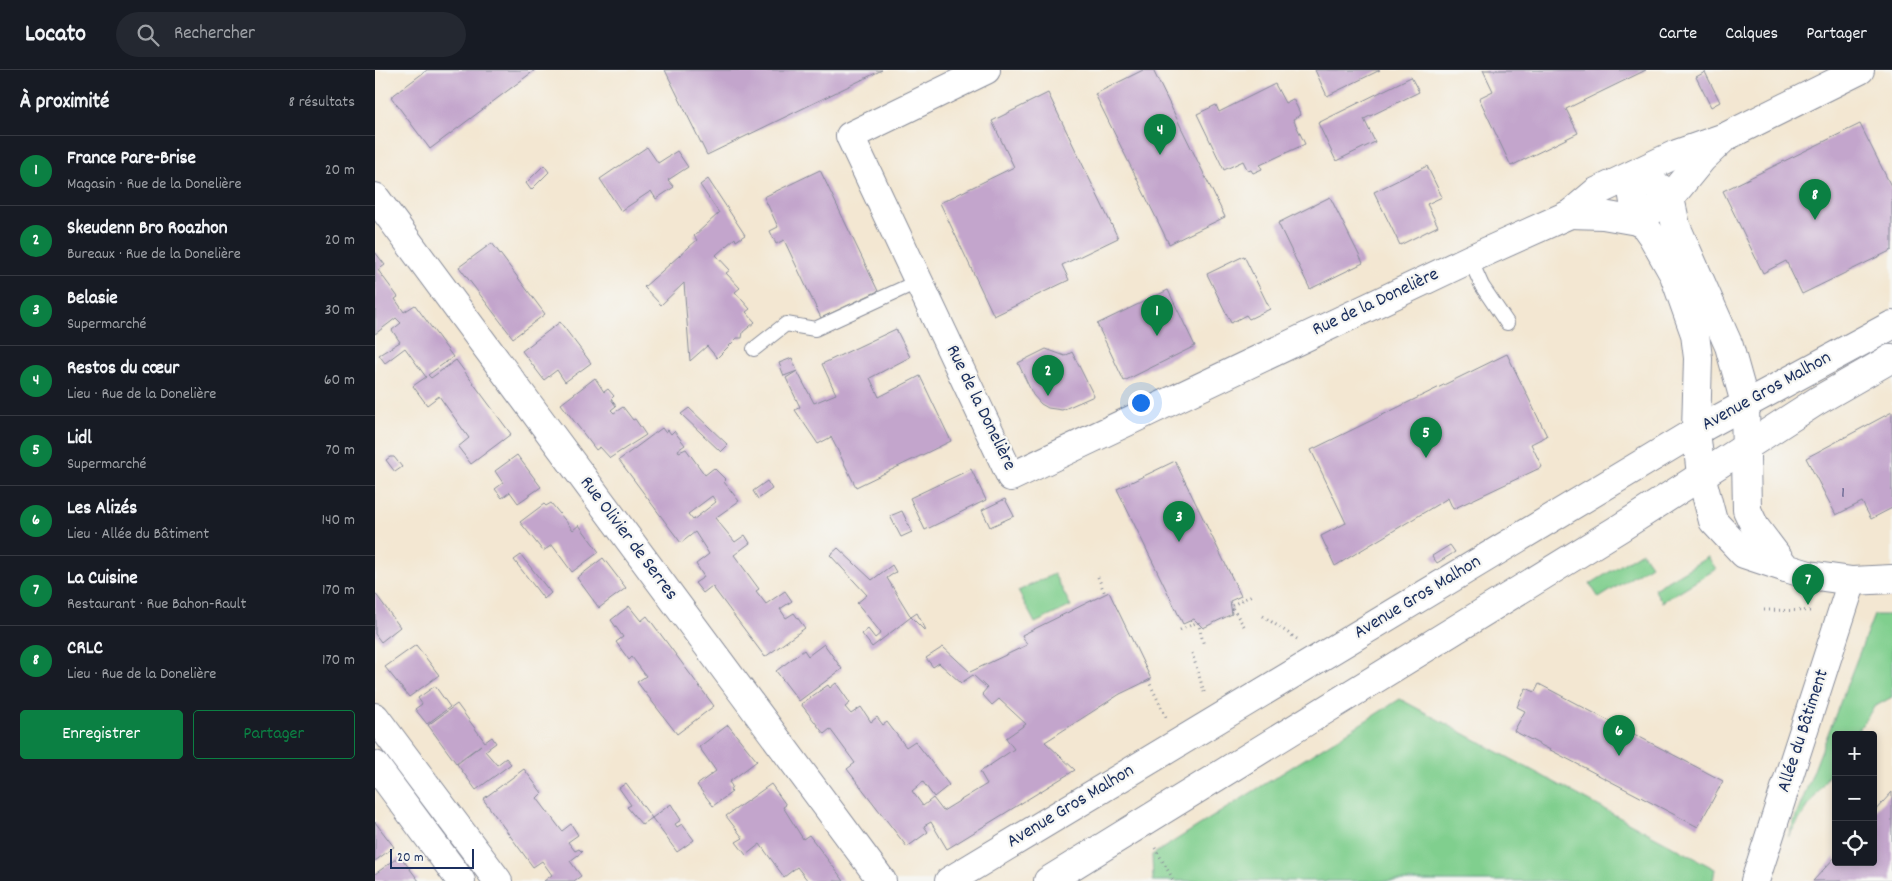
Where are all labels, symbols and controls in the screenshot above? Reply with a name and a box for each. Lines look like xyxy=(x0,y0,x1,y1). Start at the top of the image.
search box xyxy=(116,12,466,57)
text: Locato xyxy=(25,18,86,52)
icon: search xyxy=(134,21,162,49)
text: Rechercher xyxy=(174,21,255,48)
text: Carte xyxy=(1659,22,1697,47)
text: Calques xyxy=(1725,22,1778,47)
text: Partager xyxy=(1806,22,1867,47)
text: À proximité xyxy=(20,88,109,118)
text: 8 résultats xyxy=(289,91,355,114)
pin: 4 xyxy=(1144,114,1176,155)
text: France Pare-Brise xyxy=(67,146,196,173)
text: 1 xyxy=(34,159,38,182)
text: 20 m xyxy=(325,159,355,182)
text: Magasin · Rue de la Donelière xyxy=(67,173,241,196)
pin: 8 xyxy=(1799,179,1831,220)
text: Skeudenn Bro Roazhon xyxy=(67,216,228,243)
text: 2 xyxy=(33,229,40,252)
text: 20 m xyxy=(325,229,355,252)
text: Bureaux · Rue de la Donelière xyxy=(67,243,241,266)
street label: Rue de la Donelière xyxy=(1308,262,1444,344)
text: Belasie xyxy=(67,286,118,313)
pin: 1 xyxy=(1141,295,1173,336)
text: 3 xyxy=(32,299,40,322)
text: 30 m xyxy=(325,299,355,322)
text: Supermarché xyxy=(67,313,146,336)
street label: Rue de la Donelière xyxy=(938,341,1022,475)
street label: Avenue Gros Malhon xyxy=(1697,345,1837,439)
pin: 2 xyxy=(1032,355,1064,396)
text: Restos du cœur xyxy=(67,356,179,383)
text: 4 xyxy=(33,369,39,392)
text: 60 m xyxy=(324,369,355,392)
text: Lieu · Rue de la Donelière xyxy=(67,383,216,406)
your location xyxy=(1128,390,1154,416)
pin: 5 xyxy=(1410,417,1442,458)
text: Lidl xyxy=(67,426,92,453)
text: 5 xyxy=(32,439,40,462)
text: 70 m xyxy=(325,439,355,462)
text: Supermarché xyxy=(67,453,146,476)
street label: Rue Olivier de Serres xyxy=(572,471,684,607)
house number: 1 xyxy=(1841,482,1845,505)
text: Les Alizés xyxy=(67,496,137,523)
pin: 3 xyxy=(1163,501,1195,542)
text: 6 xyxy=(32,509,40,532)
text: 140 m xyxy=(321,509,355,532)
text: Lieu · Allée du Bâtiment xyxy=(67,523,209,546)
street label: Avenue Gros Malhon xyxy=(1349,549,1487,647)
pin: 7 xyxy=(1792,564,1824,605)
text: La Cuisine xyxy=(67,566,138,593)
text: 7 xyxy=(33,579,39,602)
text: 170 m xyxy=(322,579,355,602)
text: Restaurant · Rue Bahon-Rault xyxy=(67,593,246,616)
text: CRLC xyxy=(67,636,103,663)
text: 8 xyxy=(33,649,39,672)
text: 170 m xyxy=(322,649,355,672)
text: Lieu · Rue de la Donelière xyxy=(67,663,216,686)
street label: Allée du Bâtiment xyxy=(1771,666,1837,796)
button: Enregistrer xyxy=(20,710,183,759)
button: Partager xyxy=(193,710,355,759)
pin: 6 xyxy=(1603,715,1635,756)
map controls xyxy=(1832,731,1877,866)
button: + xyxy=(1832,731,1877,776)
street label: Avenue Gros Malhon xyxy=(1002,758,1140,856)
button: − xyxy=(1832,776,1877,821)
button: locate xyxy=(1832,821,1877,866)
scale bar xyxy=(390,846,474,869)
text: 20 m xyxy=(397,848,424,868)

